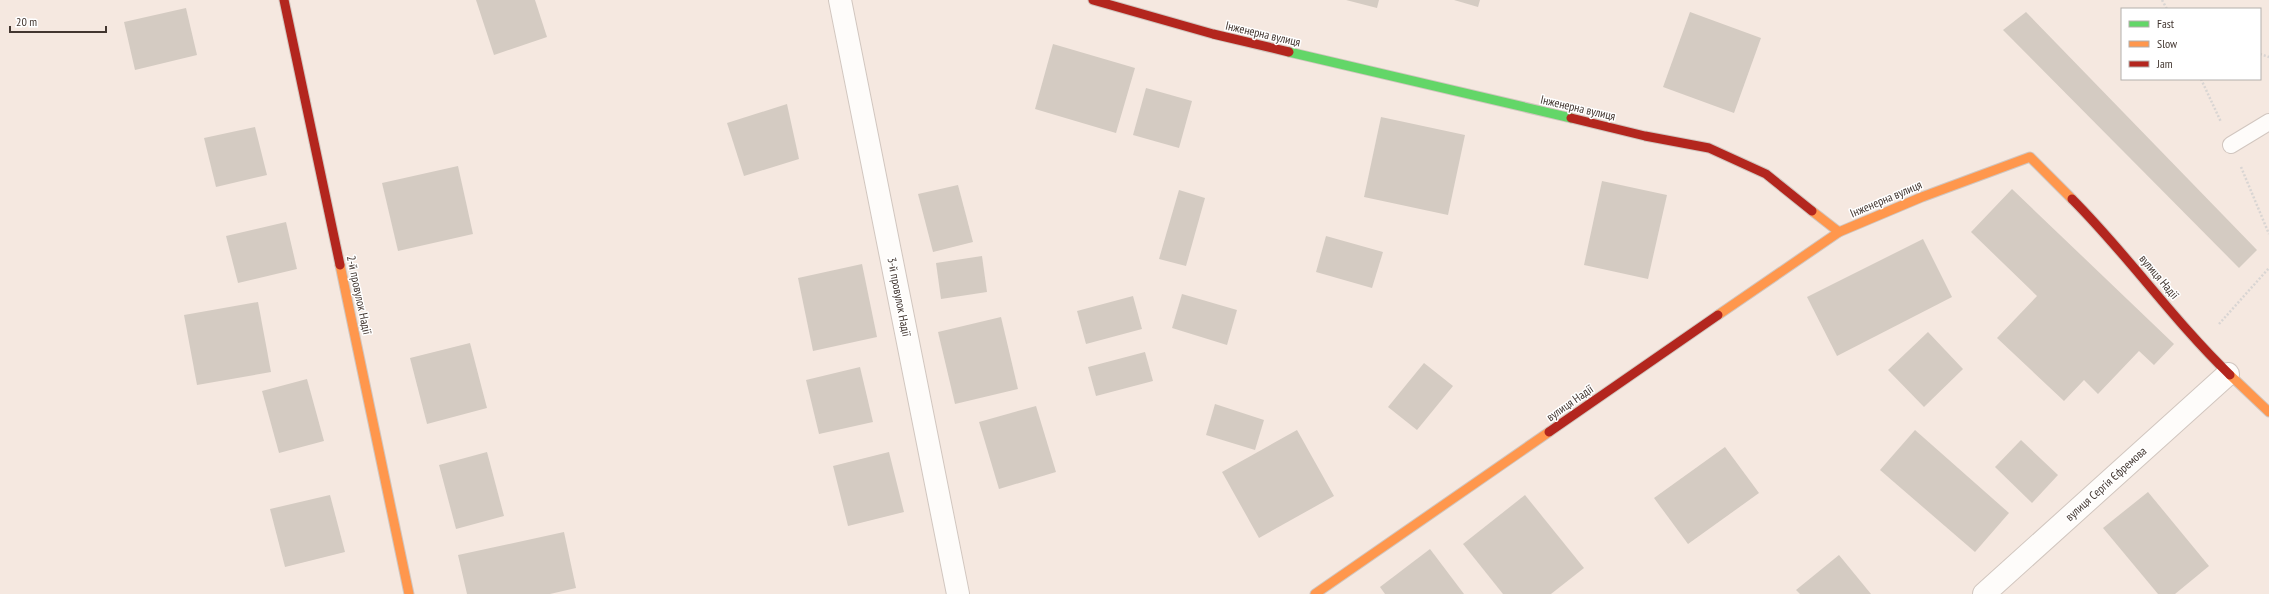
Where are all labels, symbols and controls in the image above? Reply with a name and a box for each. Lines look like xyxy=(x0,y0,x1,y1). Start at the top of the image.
scale bar xyxy=(10,8,106,34)
legend xyxy=(2121,8,2261,80)
text: 20 m xyxy=(16,14,37,29)
text: Fast xyxy=(2157,16,2175,31)
street label: Інженерна вулиця xyxy=(1224,18,1302,50)
text: Slow xyxy=(2157,36,2178,51)
text: Jam xyxy=(2156,56,2173,71)
street label: Інженерна вулиця xyxy=(1539,92,1617,124)
street label: Інженерна вулиця xyxy=(1848,177,1924,220)
street label: вулиця Надії xyxy=(2136,251,2183,302)
street label: 2-й провулок Надії xyxy=(344,254,375,336)
street label: 3-й провулок Надії xyxy=(884,256,915,338)
street label: вулиця Надії xyxy=(1543,381,1596,424)
street label: вулиця Сергія Єфремова xyxy=(2062,443,2149,524)

